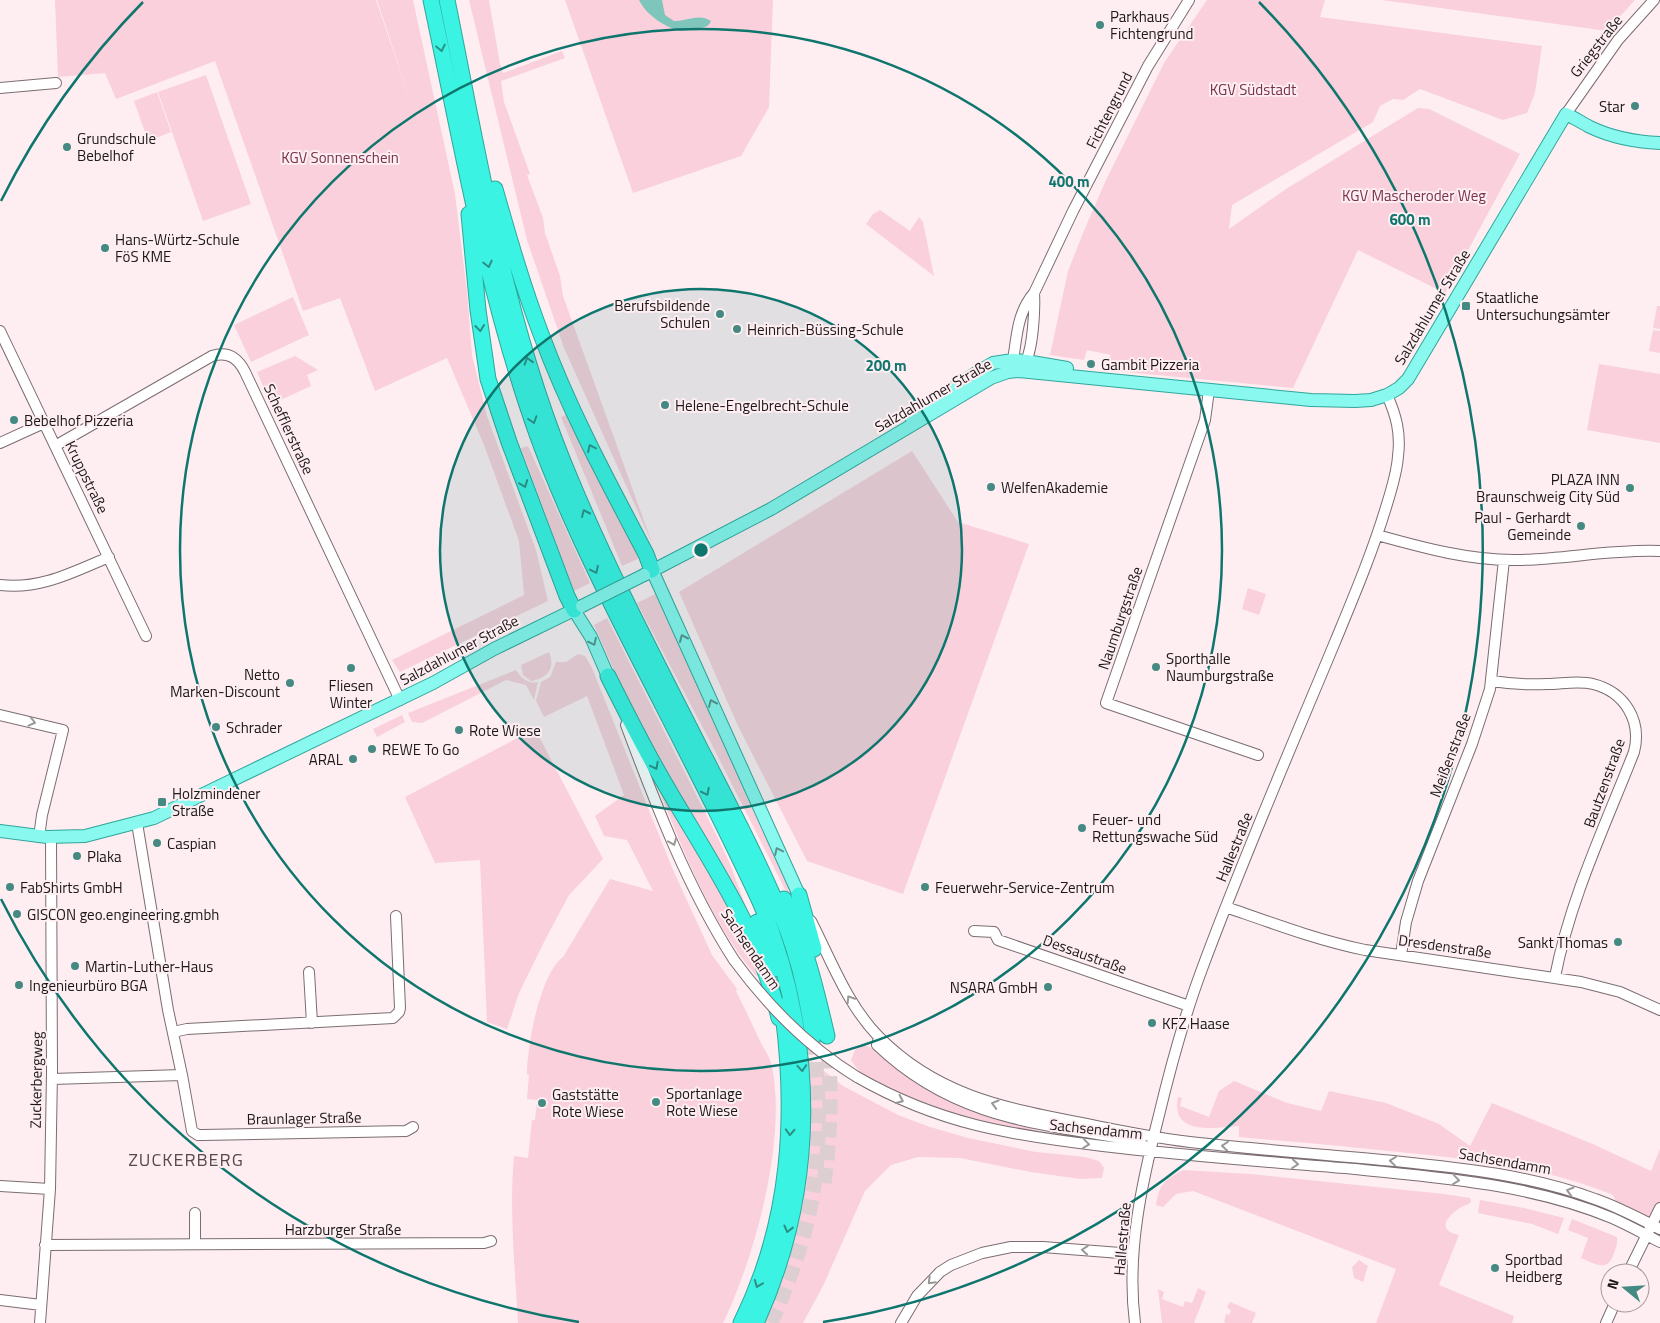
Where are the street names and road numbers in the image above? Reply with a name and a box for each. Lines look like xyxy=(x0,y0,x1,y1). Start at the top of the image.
street label: Griegstraße xyxy=(1564,10,1628,82)
street label: Fichtengrund xyxy=(1080,68,1138,152)
street label: Salzdahlumer Straße xyxy=(1388,245,1476,369)
street label: Salzdahlumer Straße xyxy=(870,352,996,438)
street label: Schefflerstraße xyxy=(258,380,320,478)
street label: Kruppstraße xyxy=(59,437,115,517)
street label: Naumburgstraße xyxy=(1092,563,1148,673)
street label: Salzdahlumer Straße xyxy=(396,609,522,691)
street label: Meißenstraße xyxy=(1423,709,1477,801)
street label: Bautzenstraße xyxy=(1577,735,1631,831)
street label: Hallestraße xyxy=(1210,809,1258,885)
street label: Sachsendamm xyxy=(715,904,787,994)
street label: Dessaustraße xyxy=(1040,928,1130,980)
street label: Dresdenstraße xyxy=(1397,928,1493,964)
street label: Zuckerbergweg xyxy=(24,1031,48,1129)
street label: Braunlager Straße xyxy=(246,1105,362,1131)
street label: Sachsendamm xyxy=(1048,1113,1144,1145)
street label: Sachsendamm xyxy=(1457,1142,1553,1180)
street label: Hallestraße xyxy=(1107,1201,1137,1277)
street label: Harzburger Straße xyxy=(285,1218,401,1241)

